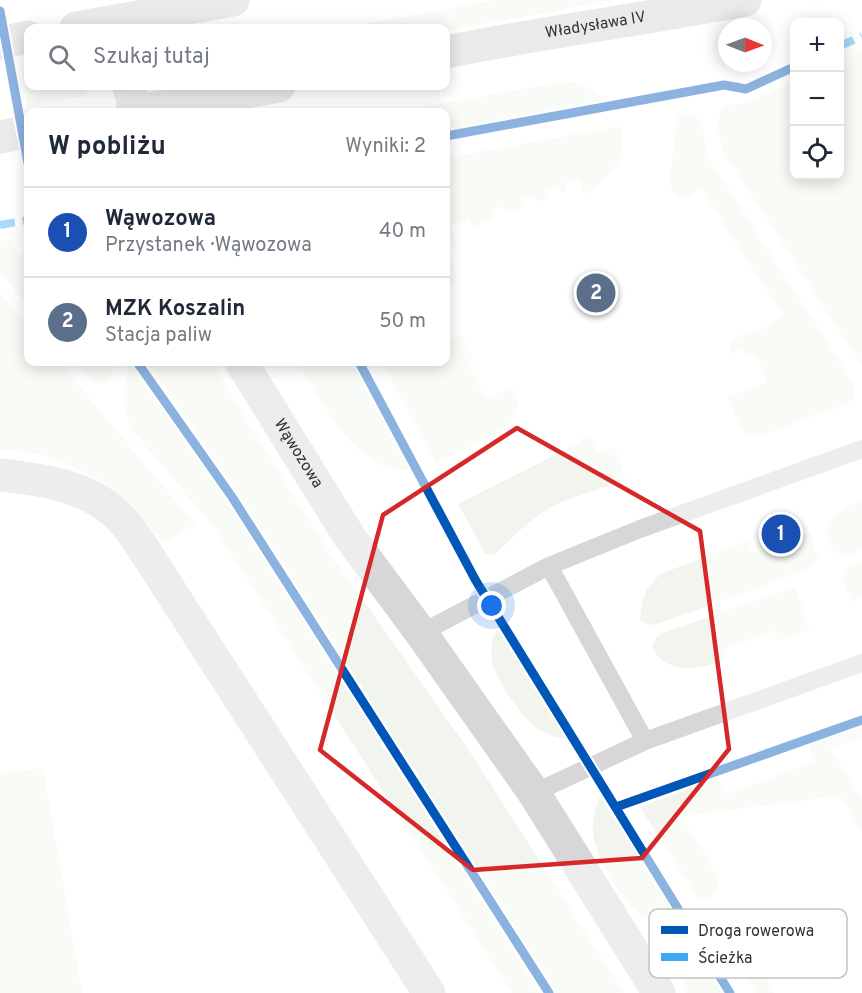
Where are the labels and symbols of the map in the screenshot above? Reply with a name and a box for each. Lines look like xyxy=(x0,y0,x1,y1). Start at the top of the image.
street label: Władysława IV xyxy=(544,7,648,44)
north arrow xyxy=(718,18,772,72)
pin: 2 xyxy=(576,270,616,316)
street label: Wąwozowa xyxy=(269,415,327,492)
pin: 1 xyxy=(762,512,800,556)
your location xyxy=(477,591,506,620)
legend xyxy=(649,909,847,978)
text: Droga rowerowa xyxy=(698,922,814,942)
text: Ścieżka xyxy=(698,947,752,969)

